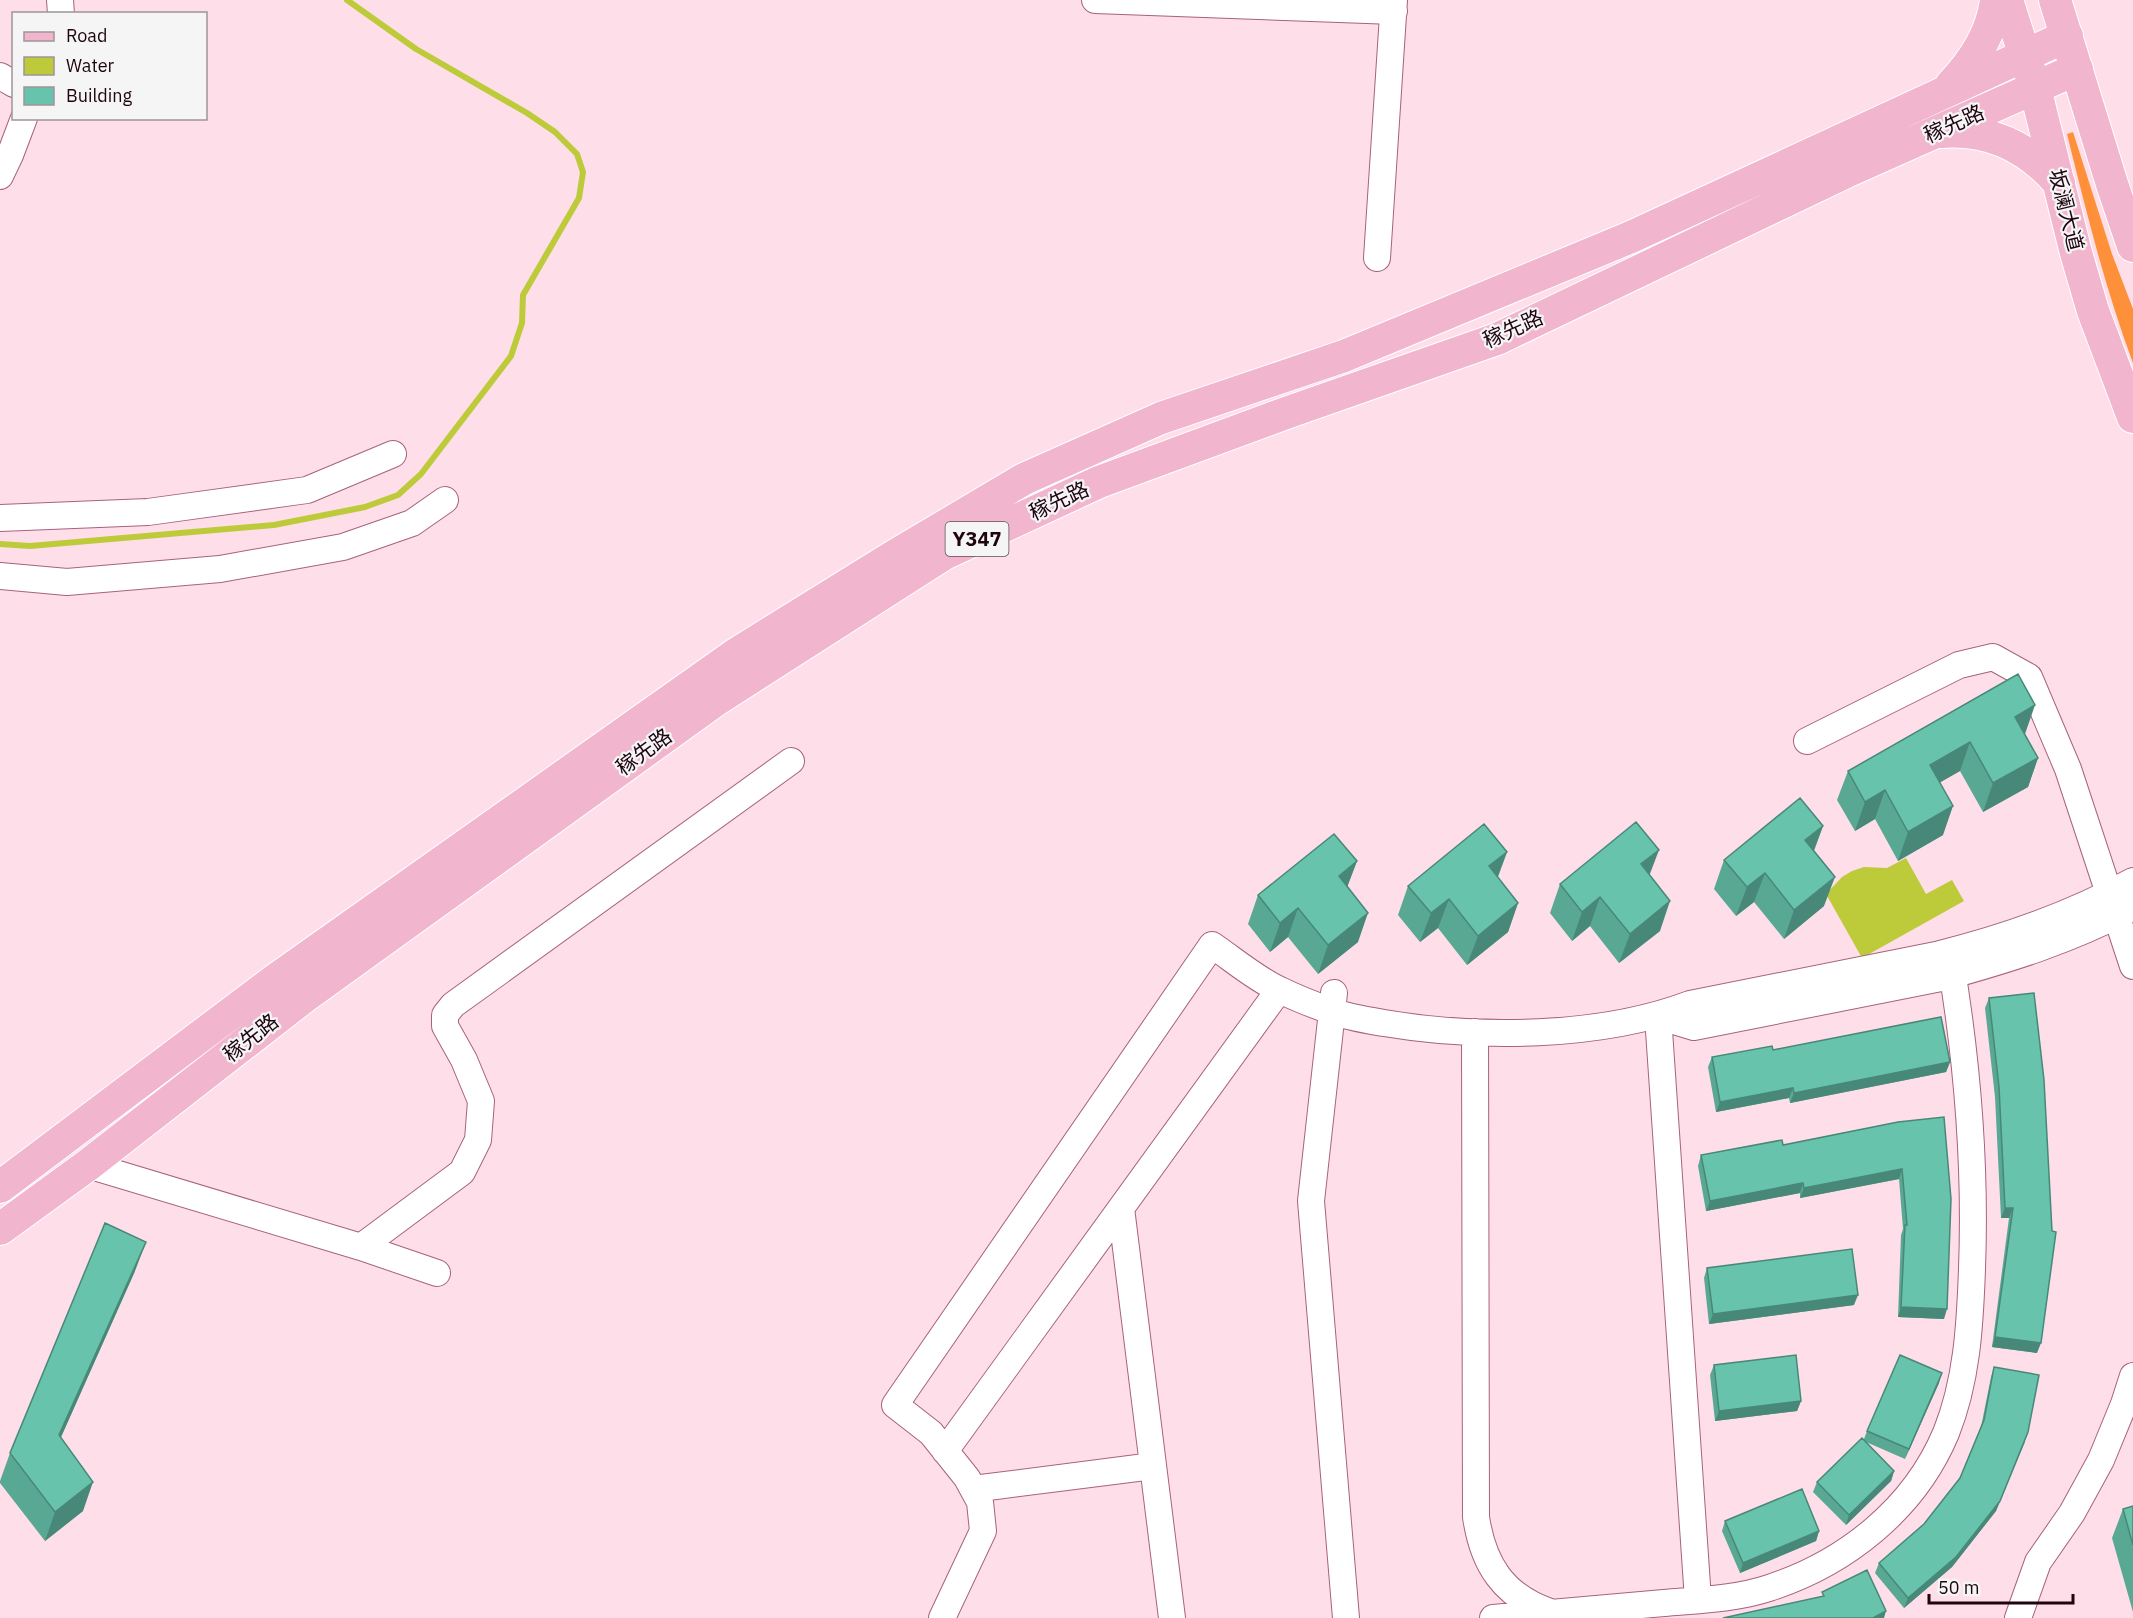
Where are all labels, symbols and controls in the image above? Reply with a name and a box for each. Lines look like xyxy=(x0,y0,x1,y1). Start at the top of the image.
legend xyxy=(12,12,207,120)
text: Road xyxy=(66,24,107,47)
text: Water xyxy=(66,54,115,77)
text: Building xyxy=(66,84,133,107)
street label: 稼先路 xyxy=(1919,97,1988,149)
street label: 坂澜大道 xyxy=(2043,166,2091,254)
street label: 稼先路 xyxy=(1478,302,1547,354)
street label: 稼先路 xyxy=(1024,474,1093,526)
road number: Y347 xyxy=(946,522,1008,556)
street label: 稼先路 xyxy=(610,721,677,781)
street label: 稼先路 xyxy=(217,1007,284,1068)
scale bar xyxy=(1929,1567,2073,1605)
text: 50 m xyxy=(1938,1576,1980,1599)

